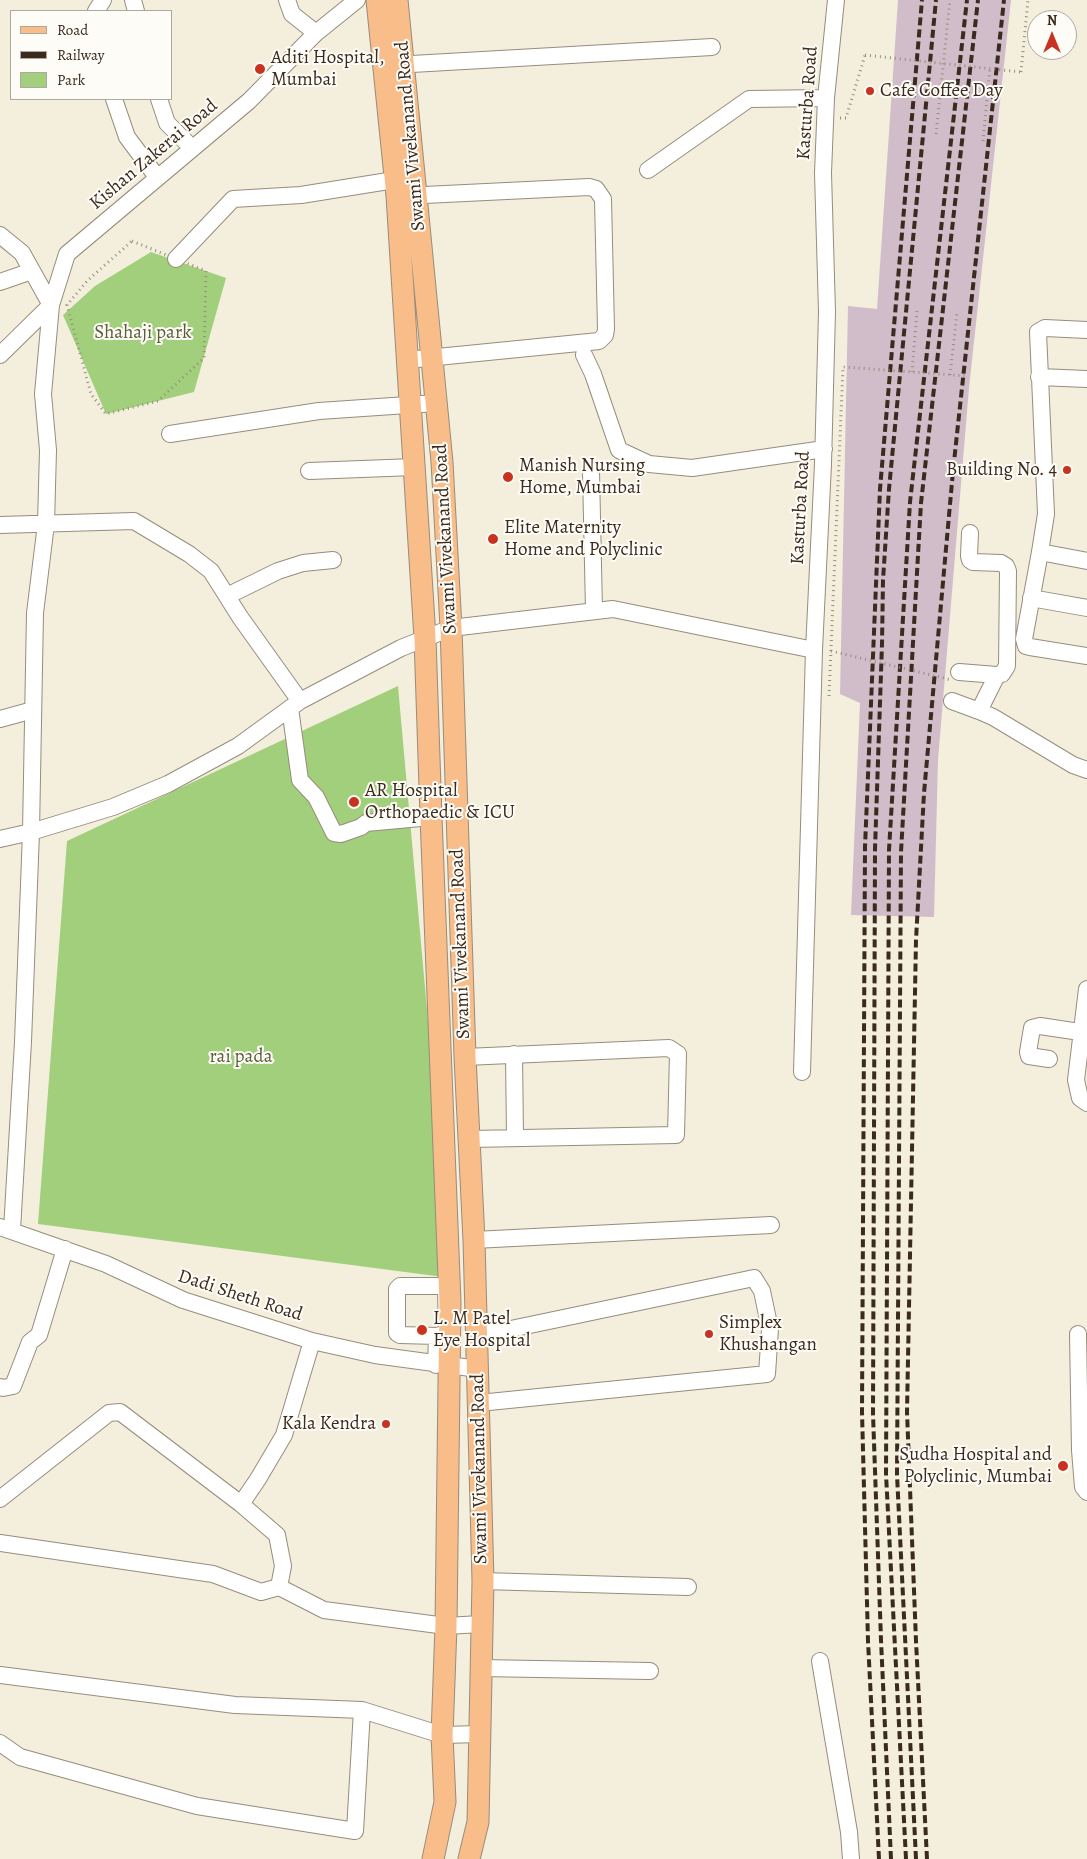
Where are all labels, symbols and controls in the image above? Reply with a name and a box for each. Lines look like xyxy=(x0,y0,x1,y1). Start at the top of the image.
legend xyxy=(10,10,172,100)
north arrow xyxy=(1027,10,1077,60)
text: N xyxy=(1047,11,1057,30)
text: Road xyxy=(57,20,88,40)
street label: Swami Vivekanand Road xyxy=(391,40,431,232)
text: Railway xyxy=(57,45,104,65)
street label: Kasturba Road xyxy=(793,45,823,161)
place label: Aditi Hospital, Mumbai xyxy=(271,47,385,91)
marker: Aditi Hospital, Mumbai xyxy=(253,62,267,76)
text: Park xyxy=(57,70,85,90)
place label: Cafe Coffee Day xyxy=(880,80,1003,102)
marker: Cafe Coffee Day xyxy=(864,85,876,97)
street label: Kishan Zakerai Road xyxy=(85,95,223,215)
park label: Shahaji park xyxy=(94,322,192,344)
street label: Swami Vivekanand Road xyxy=(430,443,462,635)
street label: Kasturba Road xyxy=(787,451,815,565)
place label: Manish Nursing Home, Mumbai xyxy=(519,455,645,499)
place label: Building No. 4 xyxy=(946,459,1057,481)
marker: Building No. 4 xyxy=(1061,464,1073,476)
marker: Manish Nursing Home, Mumbai xyxy=(501,470,515,484)
place label: Elite Maternity Home and Polyclinic xyxy=(504,517,662,561)
marker: Elite Maternity Home and Polyclinic xyxy=(486,532,500,546)
place label: AR Hospital Orthopaedic & ICU xyxy=(365,780,515,824)
marker: AR Hospital Orthopaedic & ICU xyxy=(347,795,361,809)
street label: Swami Vivekanand Road xyxy=(446,848,476,1040)
park label: rai pada xyxy=(209,1046,273,1068)
street label: Dadi Sheth Road xyxy=(175,1265,305,1327)
place label: L. M Patel Eye Hospital xyxy=(433,1308,530,1352)
place label: Simplex Khushangan xyxy=(719,1312,817,1356)
marker: L. M Patel Eye Hospital xyxy=(415,1323,429,1337)
marker: Simplex Khushangan xyxy=(703,1328,715,1340)
street label: Swami Vivekanand Road xyxy=(467,1374,493,1564)
place label: Kala Kendra xyxy=(282,1413,376,1435)
marker: Kala Kendra xyxy=(380,1418,392,1430)
place label: Sudha Hospital and Polyclinic, Mumbai xyxy=(899,1444,1052,1488)
marker: Sudha Hospital and Polyclinic, Mumbai xyxy=(1056,1459,1070,1473)

